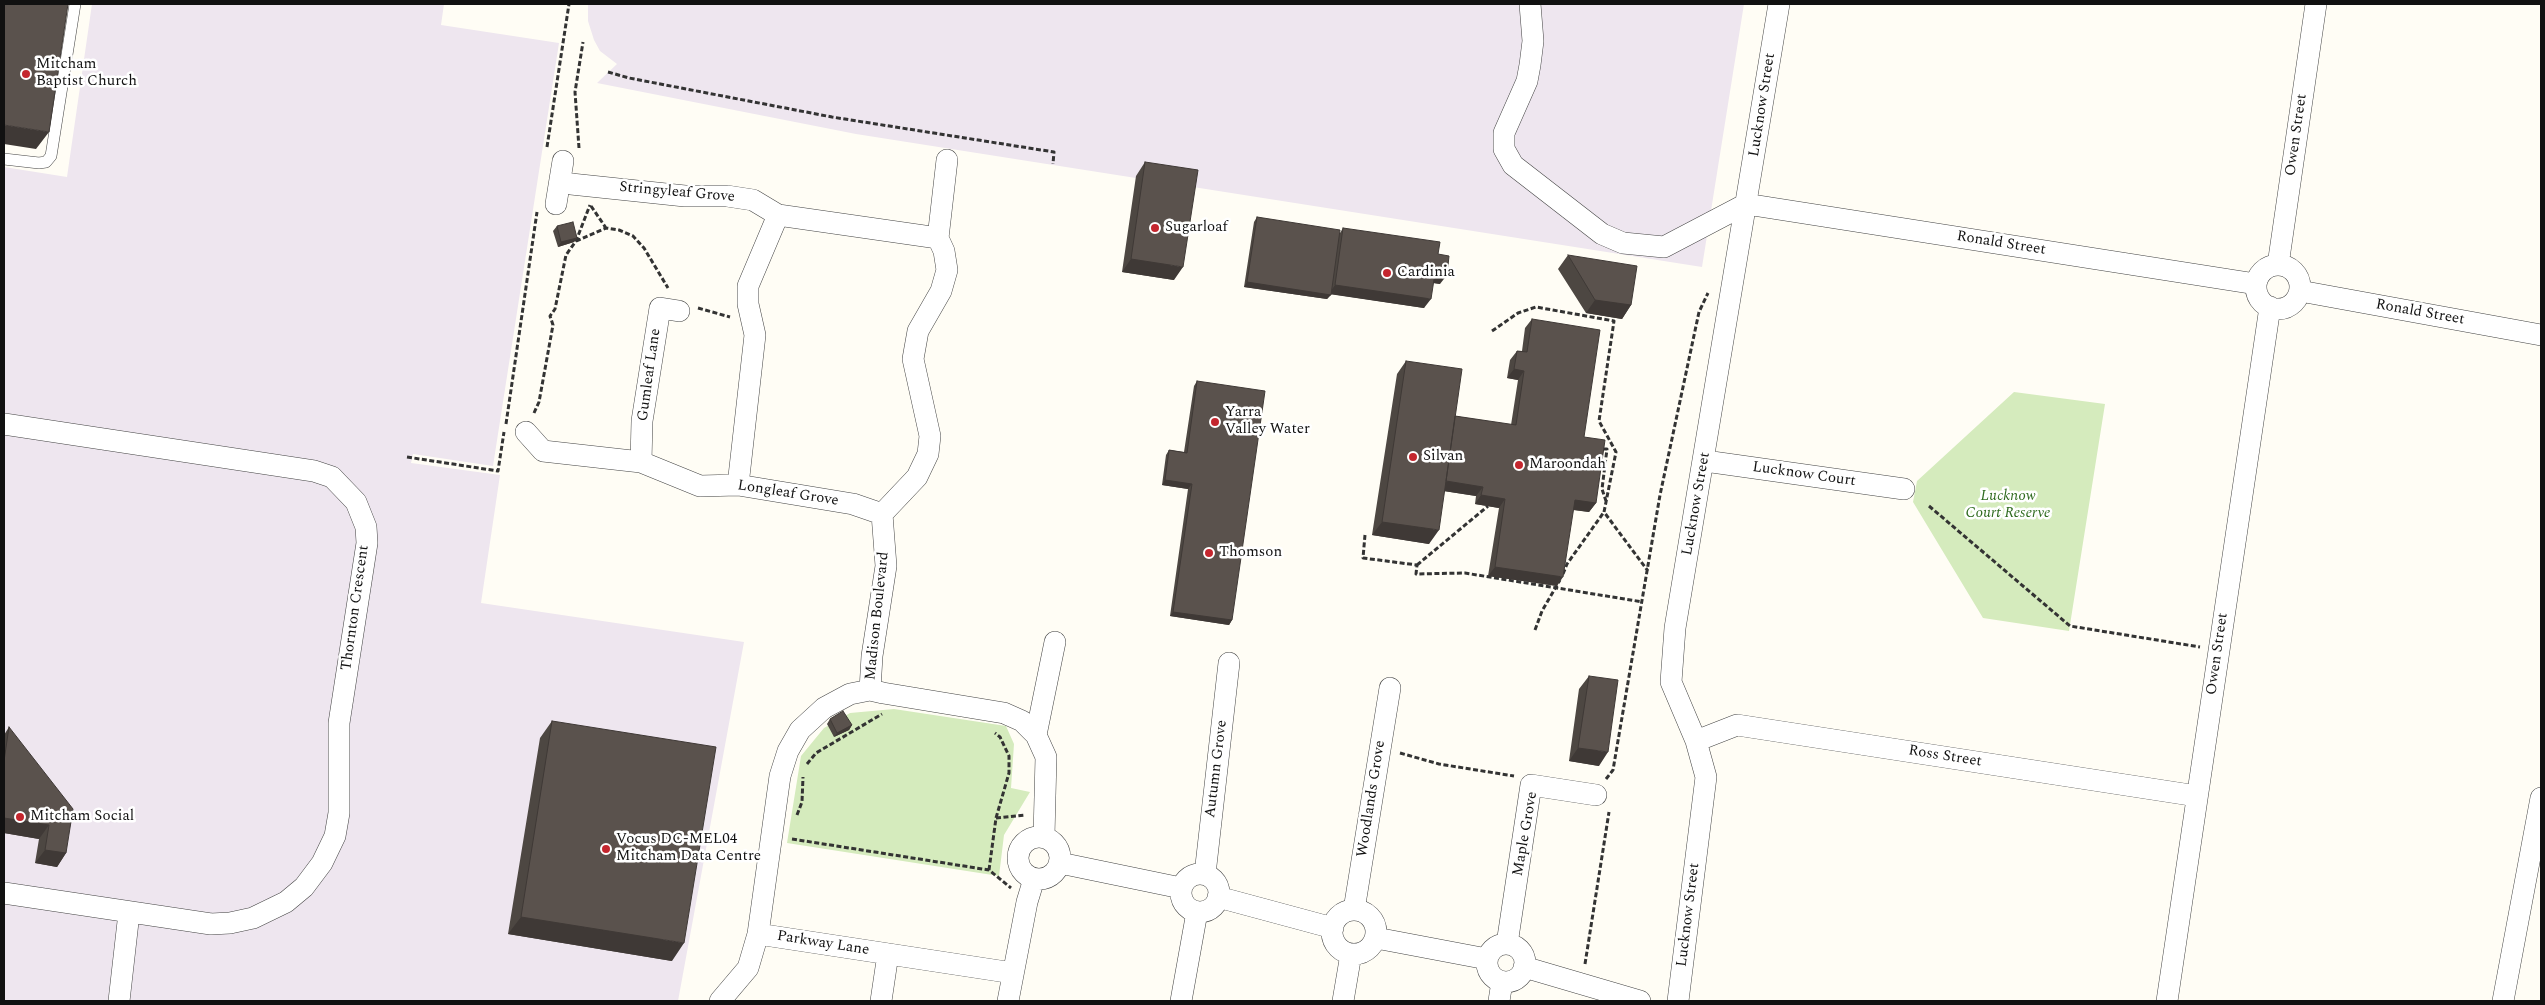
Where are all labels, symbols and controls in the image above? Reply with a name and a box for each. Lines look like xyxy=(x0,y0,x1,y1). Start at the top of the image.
street label: Lucknow Street xyxy=(1746,52,1780,158)
place label: Mitcham Baptist Church xyxy=(36,56,137,91)
marker: Mitcham Baptist Church xyxy=(20,68,32,80)
street label: Owen Street xyxy=(2282,93,2312,177)
street label: Stringyleaf Grove xyxy=(618,179,736,207)
place label: Sugarloaf xyxy=(1165,219,1228,237)
marker: Sugarloaf xyxy=(1149,222,1161,234)
street label: Ronald Street xyxy=(1955,228,2047,260)
place label: Cardinia xyxy=(1397,264,1455,282)
marker: Cardinia xyxy=(1381,267,1393,279)
street label: Ronald Street xyxy=(2374,296,2466,330)
street label: Gumleaf Lane xyxy=(635,327,665,423)
place label: Yarra Valley Water xyxy=(1225,404,1310,439)
marker: Yarra Valley Water xyxy=(1209,416,1221,428)
place label: Silvan xyxy=(1423,448,1463,466)
marker: Silvan xyxy=(1407,451,1419,463)
street label: Lucknow Street xyxy=(1679,451,1715,557)
place label: Maroondah xyxy=(1529,456,1606,474)
marker: Maroondah xyxy=(1513,459,1525,471)
street label: Lucknow Court xyxy=(1751,459,1857,491)
street label: Longleaf Grove xyxy=(736,477,840,511)
park label: Lucknow Court Reserve xyxy=(1966,488,2050,523)
street label: Thornton Crescent xyxy=(338,544,374,672)
place label: Thomson xyxy=(1219,544,1282,562)
marker: Thomson xyxy=(1203,547,1215,559)
street label: Madison Boulevard xyxy=(862,551,894,681)
street label: Owen Street xyxy=(2203,612,2233,696)
street label: Autumn Grove xyxy=(1202,719,1232,819)
street label: Woodlands Grove xyxy=(1354,739,1390,859)
street label: Ross Street xyxy=(1907,742,1983,772)
street label: Maple Grove xyxy=(1510,790,1542,878)
place label: Mitcham Social xyxy=(30,808,134,826)
marker: Mitcham Social xyxy=(14,811,26,823)
place label: Vocus DC-MEL04 Mitcham Data Centre xyxy=(616,831,761,866)
marker: Vocus DC-MEL04 Mitcham Data Centre xyxy=(600,843,612,855)
street label: Lucknow Street xyxy=(1674,862,1704,968)
street label: Parkway Lane xyxy=(776,928,870,960)

